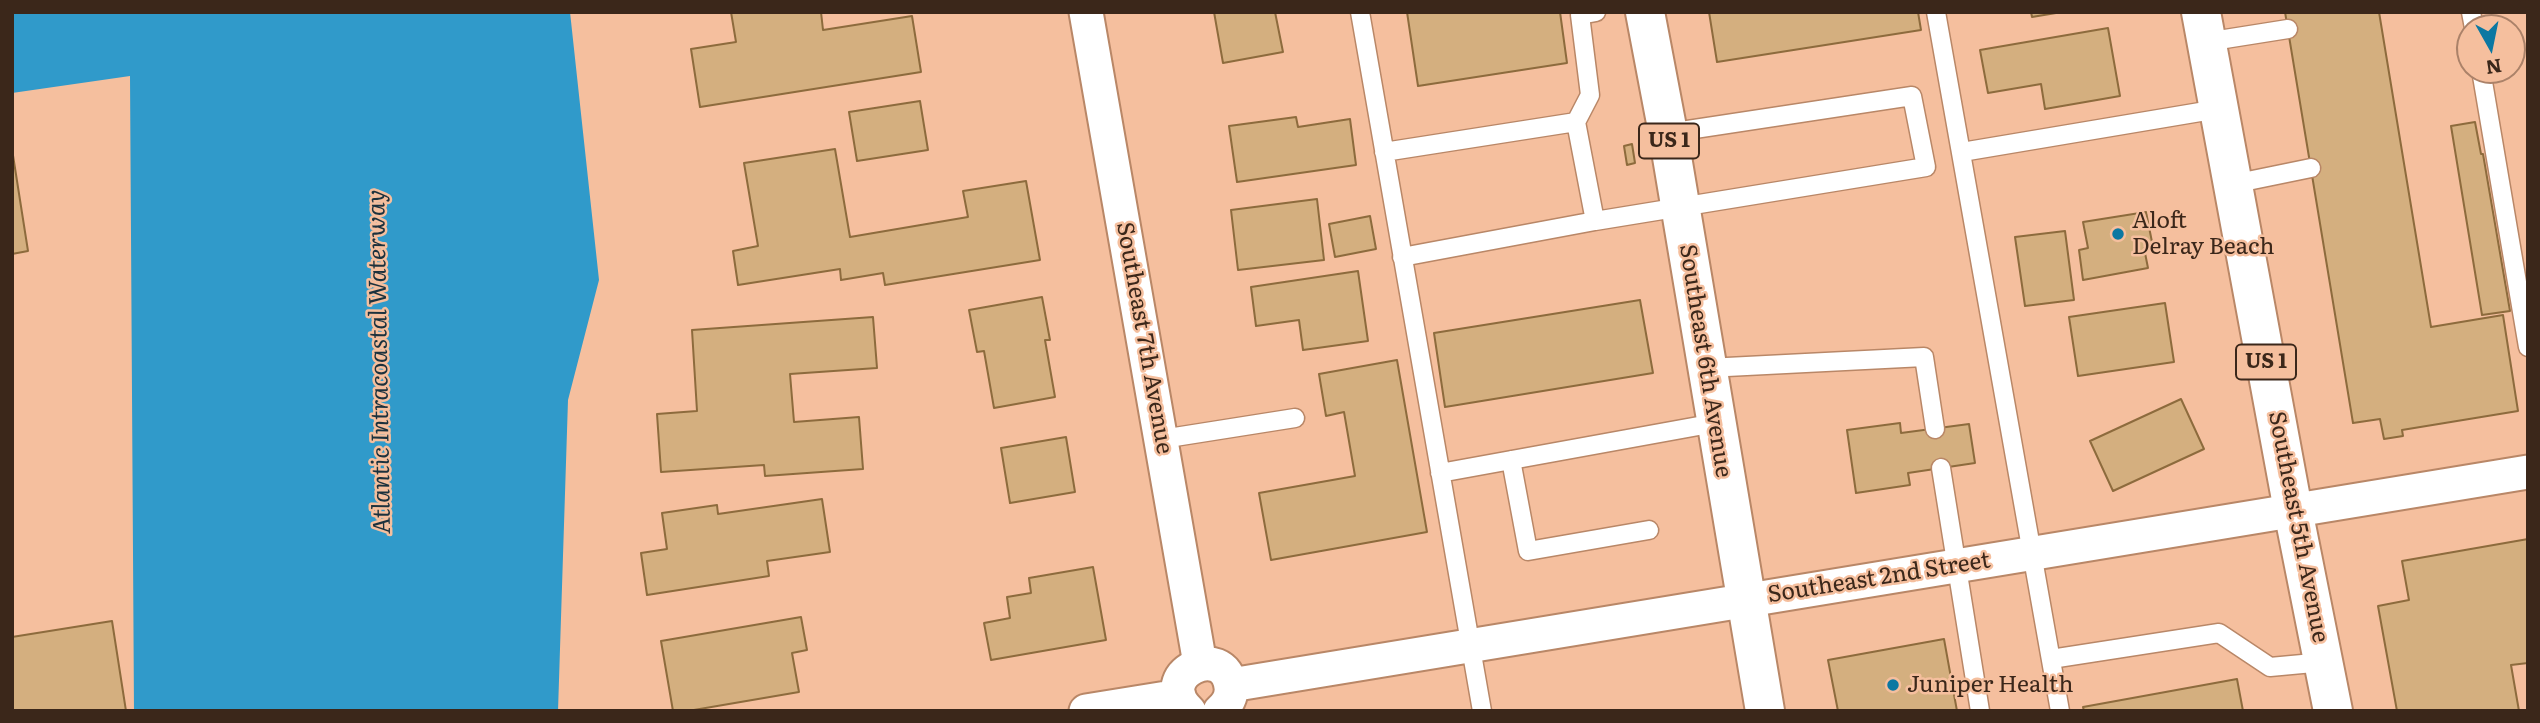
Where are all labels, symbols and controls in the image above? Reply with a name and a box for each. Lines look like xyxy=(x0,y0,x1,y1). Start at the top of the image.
north arrow xyxy=(2456,14,2526,84)
text: N xyxy=(2484,53,2504,83)
road number: US 1 xyxy=(1639,124,1699,158)
water label: Atlantic Intracoastal Waterway xyxy=(363,190,397,534)
place label: Aloft Delray Beach xyxy=(2132,207,2275,261)
street label: Southeast 7th Avenue xyxy=(1110,220,1178,456)
marker: Aloft Delray Beach xyxy=(2110,226,2126,242)
street label: Southeast 6th Avenue xyxy=(1673,242,1737,480)
road number: US 1 xyxy=(2236,344,2296,380)
street label: Southeast 5th Avenue xyxy=(2262,409,2334,645)
street label: Southeast 2nd Street xyxy=(1766,547,1992,609)
place label: Juniper Health xyxy=(1907,671,2073,699)
marker: Juniper Health xyxy=(1885,677,1901,693)

